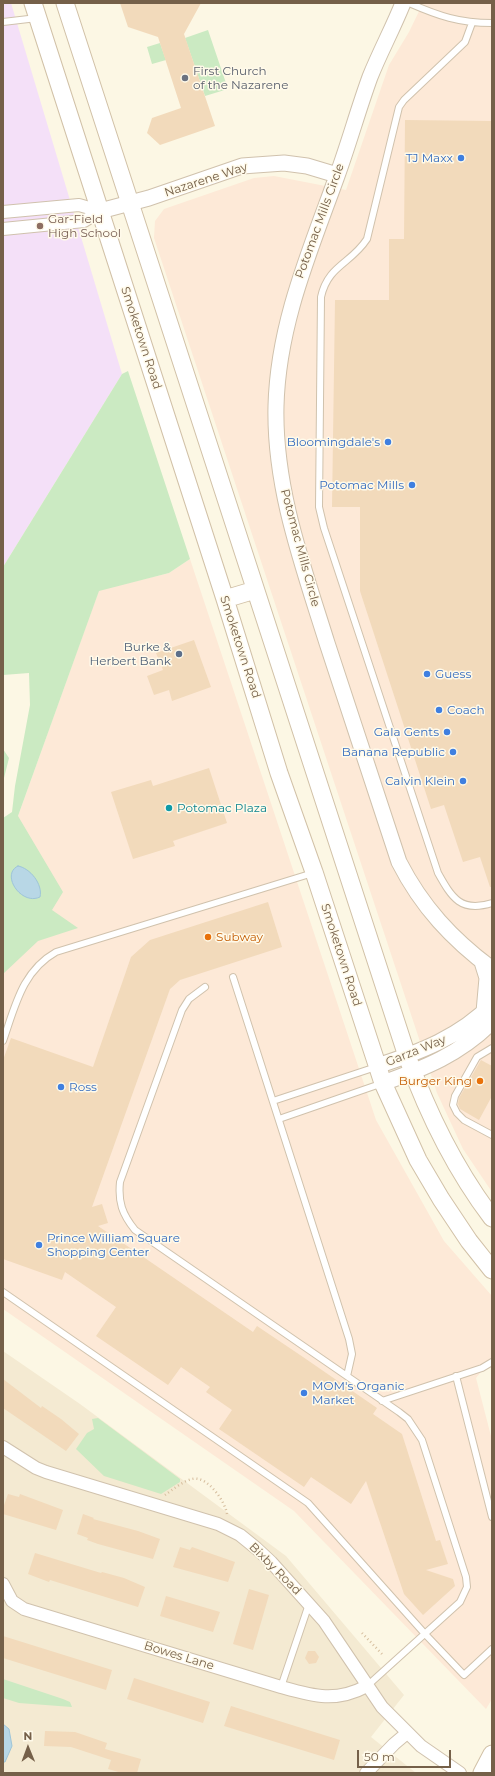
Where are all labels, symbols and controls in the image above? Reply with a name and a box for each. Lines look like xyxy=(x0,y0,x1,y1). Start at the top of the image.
place label: First Church of the Nazarene xyxy=(193,64,288,92)
marker: First Church of the Nazarene xyxy=(180,73,190,83)
place label: TJ Maxx xyxy=(406,151,453,165)
marker: TJ Maxx xyxy=(456,153,466,163)
street label: Nazarene Way xyxy=(163,160,249,200)
street label: Potomac Mills Circle xyxy=(292,161,348,281)
place label: Gar-Field High School xyxy=(48,212,121,240)
marker: Gar-Field High School xyxy=(35,221,45,231)
street label: Smoketown Road xyxy=(118,285,164,391)
place label: Bloomingdale's xyxy=(287,435,380,449)
marker: Bloomingdale's xyxy=(383,437,393,447)
place label: Potomac Mills xyxy=(319,478,404,492)
marker: Potomac Mills xyxy=(407,480,417,490)
street label: Potomac Mills Circle xyxy=(277,487,323,609)
street label: Smoketown Road xyxy=(217,594,263,700)
place label: Burke & Herbert Bank xyxy=(89,640,171,668)
marker: Burke & Herbert Bank xyxy=(174,649,184,659)
place label: Guess xyxy=(435,667,471,681)
marker: Guess xyxy=(422,669,432,679)
place label: Coach xyxy=(447,703,485,717)
marker: Coach xyxy=(434,705,444,715)
place label: Gala Gents xyxy=(374,725,439,739)
marker: Gala Gents xyxy=(442,727,452,737)
place label: Banana Republic xyxy=(342,745,445,759)
marker: Banana Republic xyxy=(448,747,458,757)
place label: Calvin Klein xyxy=(385,774,455,788)
marker: Calvin Klein xyxy=(458,776,468,786)
place label: Potomac Plaza xyxy=(177,801,267,815)
marker: Potomac Plaza xyxy=(164,803,174,813)
street label: Smoketown Road xyxy=(318,902,364,1008)
place label: Subway xyxy=(216,930,263,944)
marker: Subway xyxy=(203,932,213,942)
street label: Garza Way xyxy=(384,1032,448,1070)
place label: Burger King xyxy=(399,1074,472,1088)
marker: Burger King xyxy=(475,1076,485,1086)
place label: Ross xyxy=(69,1080,97,1094)
marker: Ross xyxy=(56,1082,66,1092)
place label: Prince William Square Shopping Center xyxy=(47,1231,180,1259)
marker: Prince William Square Shopping Center xyxy=(34,1240,44,1250)
place label: MOM's Organic Market xyxy=(312,1379,405,1407)
marker: MOM's Organic Market xyxy=(299,1388,309,1398)
street label: Bixby Road xyxy=(246,1540,304,1598)
street label: Bowes Lane xyxy=(142,1639,216,1673)
north arrow xyxy=(8,1728,48,1768)
text: N xyxy=(23,1729,32,1743)
scale bar xyxy=(359,1742,453,1768)
text: 50 m xyxy=(364,1749,395,1764)

